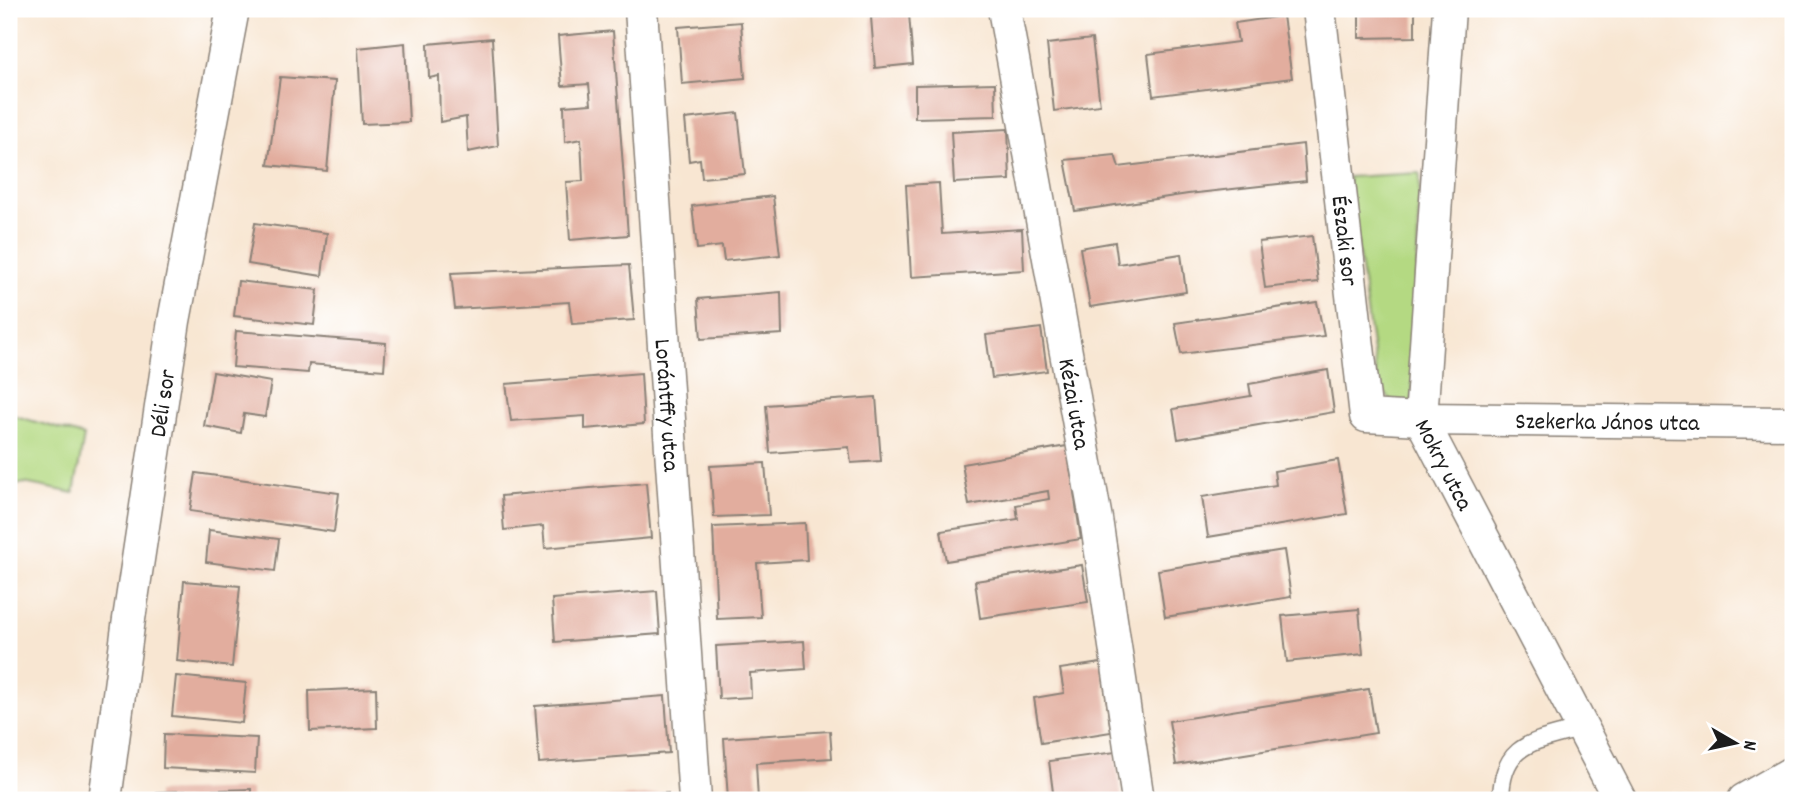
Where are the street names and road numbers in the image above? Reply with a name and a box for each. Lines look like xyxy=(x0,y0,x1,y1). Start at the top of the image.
street label: Északi sor xyxy=(1321,194,1365,288)
street label: Lorántffy utca xyxy=(644,338,687,474)
street label: Kézai utca xyxy=(1047,356,1097,453)
street label: Déli sor xyxy=(143,367,186,440)
street label: Szekerka János utca xyxy=(1515,406,1700,442)
street label: Mokry utca xyxy=(1404,414,1480,518)

